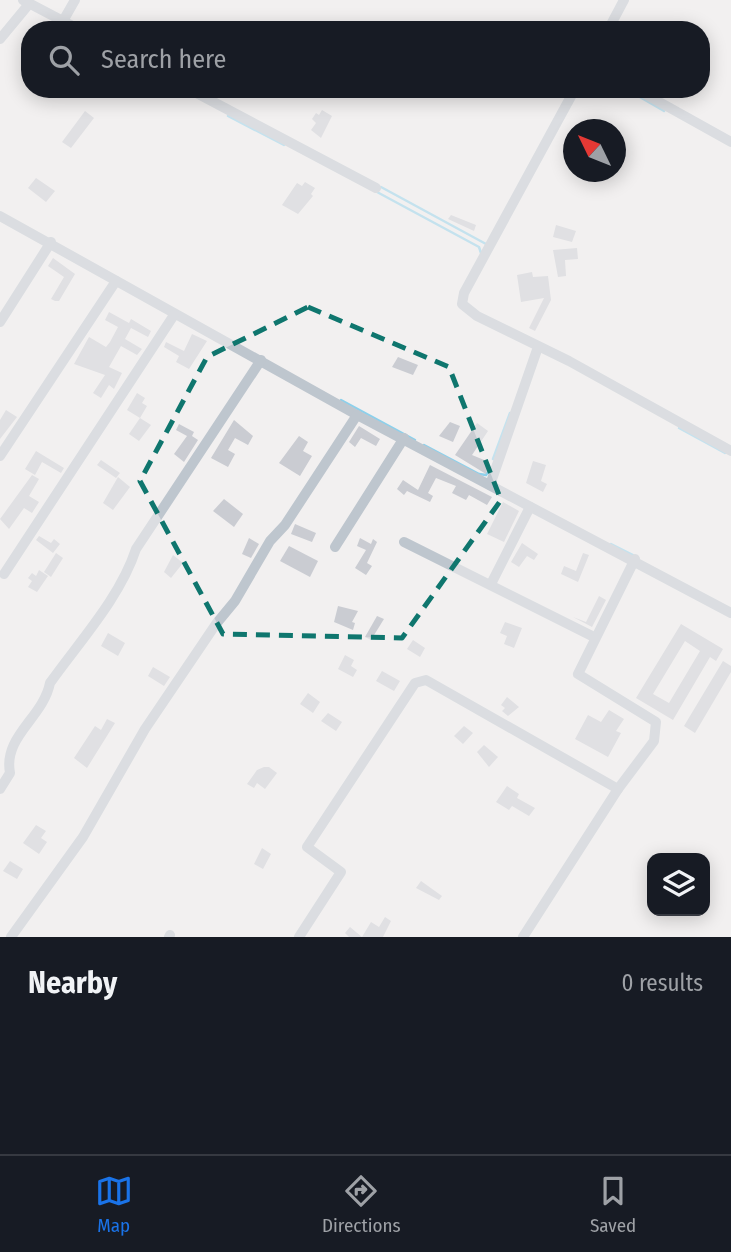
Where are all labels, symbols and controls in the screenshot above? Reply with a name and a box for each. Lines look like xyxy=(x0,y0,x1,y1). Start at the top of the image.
search box xyxy=(21,21,710,98)
icon: search xyxy=(45,41,83,79)
text: Search here xyxy=(101,44,226,75)
north arrow xyxy=(563,119,626,182)
map controls xyxy=(647,853,710,916)
button: layers xyxy=(647,853,710,916)
text: Nearby xyxy=(28,965,117,1001)
text: 0 results xyxy=(622,969,703,997)
tab: Map xyxy=(95,1172,133,1237)
tab: Directions xyxy=(322,1172,401,1237)
tab: Saved xyxy=(590,1172,636,1237)

